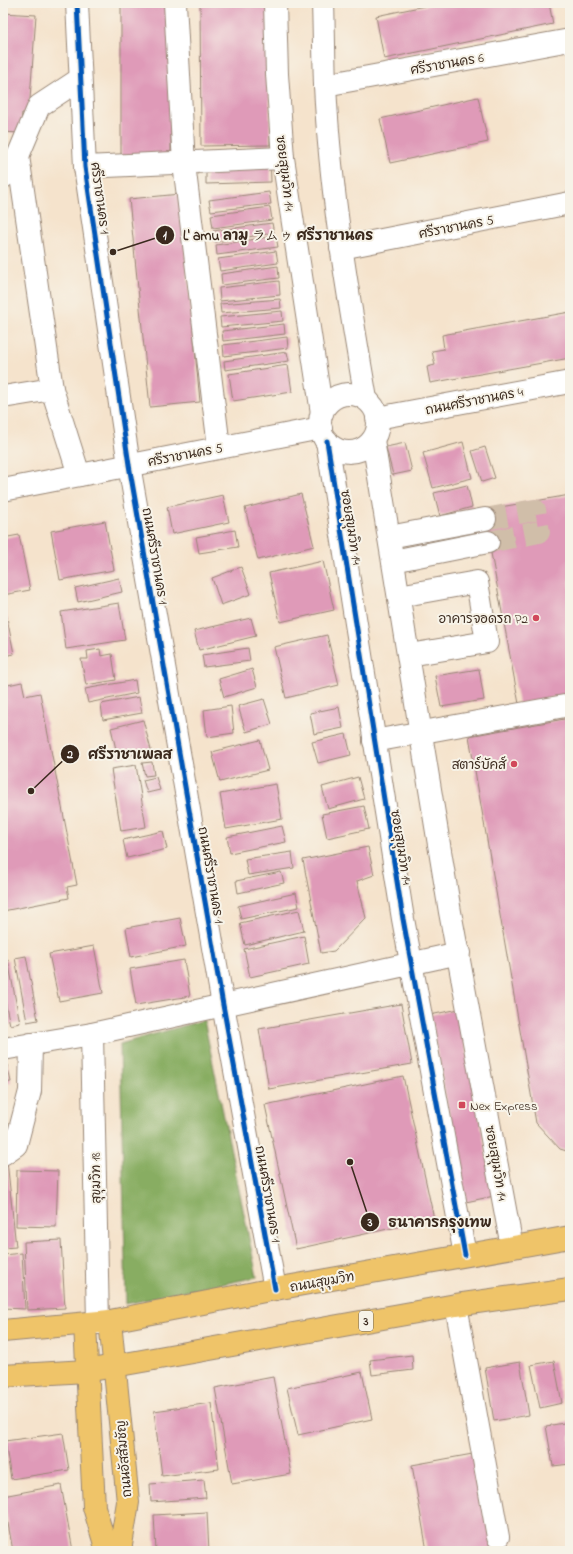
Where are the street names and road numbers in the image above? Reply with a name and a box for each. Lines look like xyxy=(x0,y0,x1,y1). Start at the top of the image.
street label: ศรีราชานคร 6 xyxy=(409,49,486,80)
street label: ซอยสุขุมวิท 14 xyxy=(270,134,299,213)
street label: ศรีราชานคร 1 xyxy=(85,161,114,235)
street label: ศรีราชานคร 5 xyxy=(417,211,496,244)
street label: ถนนศรีราชานคร 4 xyxy=(424,383,525,420)
street label: ศรีราชานคร 5 xyxy=(146,439,225,472)
street label: ซอยสุขุมวิท 14 xyxy=(335,488,366,567)
street label: ถนนศรีราชานคร 1 xyxy=(137,506,172,606)
street label: ซอยสุขุมวิท 14 xyxy=(385,808,416,887)
street label: ถนนศรีราชานคร 1 xyxy=(193,825,228,925)
street label: ซอยสุขุมวิท 14 xyxy=(480,1124,512,1203)
street label: ถนนศรีราชานคร 1 xyxy=(250,1144,285,1244)
street label: สุขุมวิท 18 xyxy=(87,1152,106,1204)
street label: ถนนสุขุมวิท xyxy=(289,1267,356,1297)
road number: 3 xyxy=(359,1311,373,1331)
street label: ถนนอัสสัมชัญ xyxy=(112,1419,137,1498)

